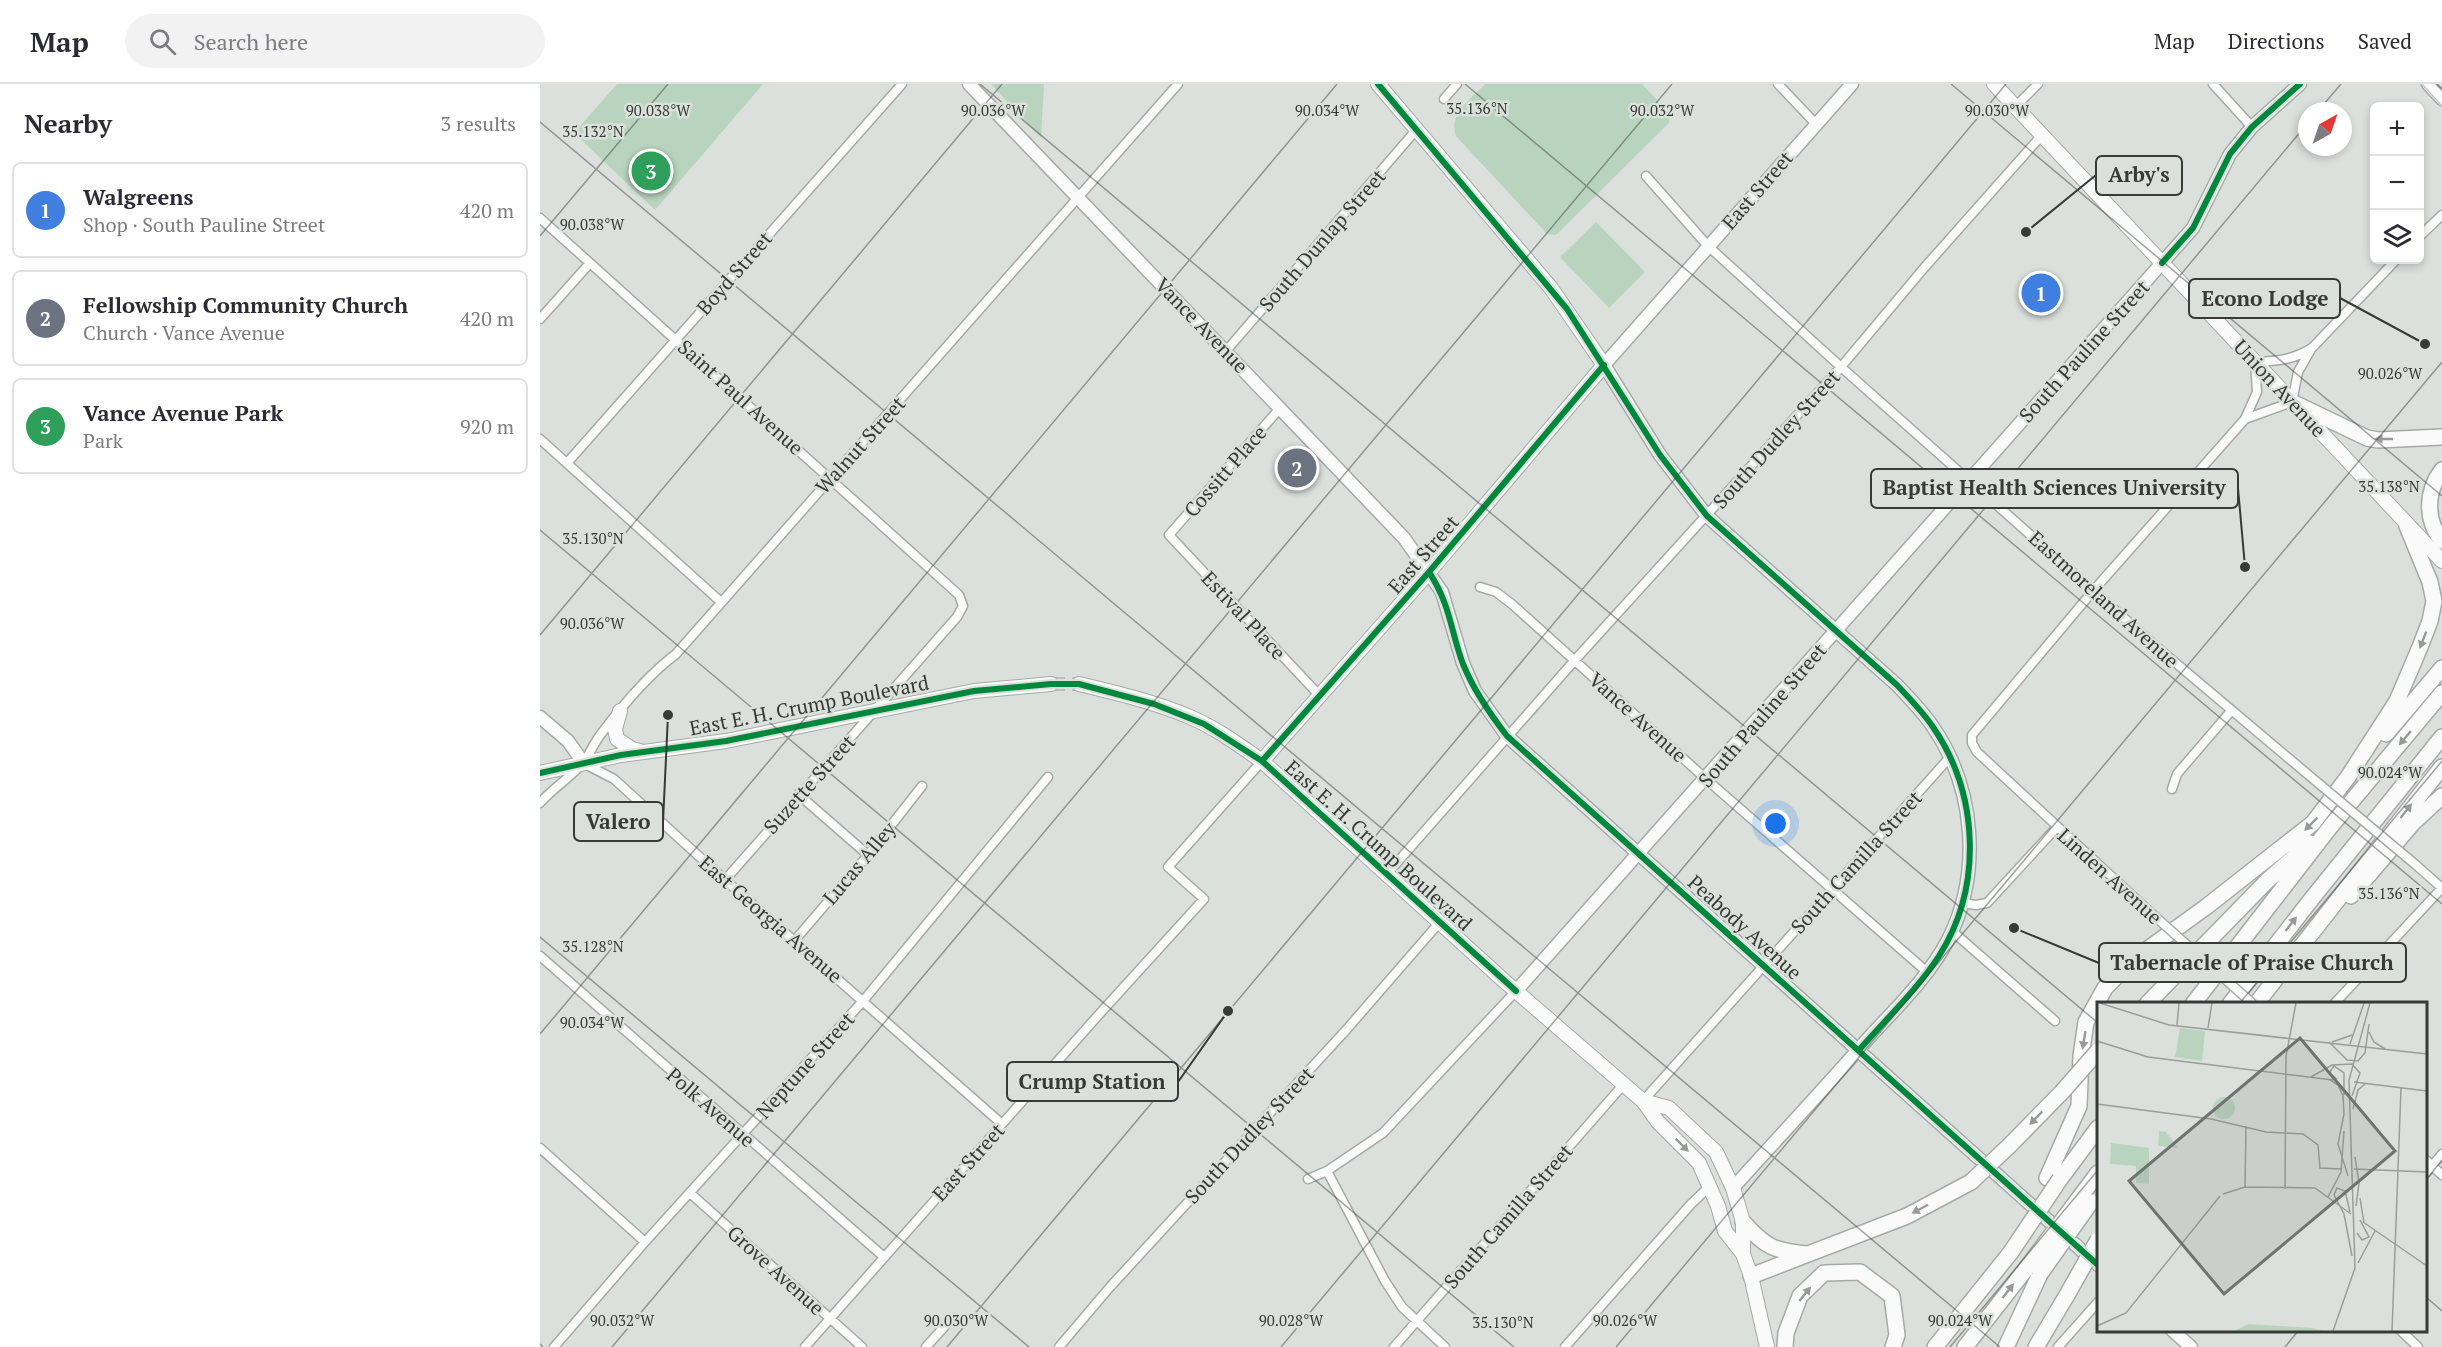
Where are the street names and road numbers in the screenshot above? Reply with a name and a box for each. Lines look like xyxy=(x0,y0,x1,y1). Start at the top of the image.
street label: East Street xyxy=(1715,144,1799,235)
street label: South Dunlap Street xyxy=(1253,163,1392,317)
street label: Boyd Street xyxy=(690,225,778,321)
street label: Vance Avenue xyxy=(1150,271,1254,379)
street label: South Pauline Street xyxy=(2013,274,2156,428)
street label: Saint Paul Avenue xyxy=(672,333,810,461)
street label: Union Avenue xyxy=(2228,333,2332,443)
street label: South Dudley Street xyxy=(1706,363,1846,514)
street label: Walnut Street xyxy=(809,390,911,500)
street label: Cossitt Place xyxy=(1178,419,1272,523)
street label: East Street xyxy=(1381,508,1465,599)
street label: Eastmoreland Avenue xyxy=(2023,524,2185,674)
street label: Estival Place xyxy=(1196,565,1292,665)
street label: South Pauline Street xyxy=(1692,637,1833,793)
street label: Vance Avenue xyxy=(1583,666,1693,768)
street label: East E. H. Crump Boulevard xyxy=(687,669,931,741)
street label: Suzette Street xyxy=(757,728,861,839)
street label: East E. H. Crump Boulevard xyxy=(1280,754,1478,936)
street label: South Camilla Street xyxy=(1784,784,1928,939)
street label: Lucas Alley xyxy=(816,815,902,910)
street label: Linden Avenue xyxy=(2052,822,2168,930)
street label: East Georgia Avenue xyxy=(694,849,848,989)
street label: Peabody Avenue xyxy=(1682,869,1808,985)
street label: Neptune Street xyxy=(750,1005,861,1124)
street label: South Dudley Street xyxy=(1178,1060,1320,1209)
street label: Polk Avenue xyxy=(661,1061,761,1153)
street label: East Street xyxy=(926,1117,1011,1207)
street label: South Camilla Street xyxy=(1437,1137,1579,1294)
street label: Grove Avenue xyxy=(722,1219,830,1321)

